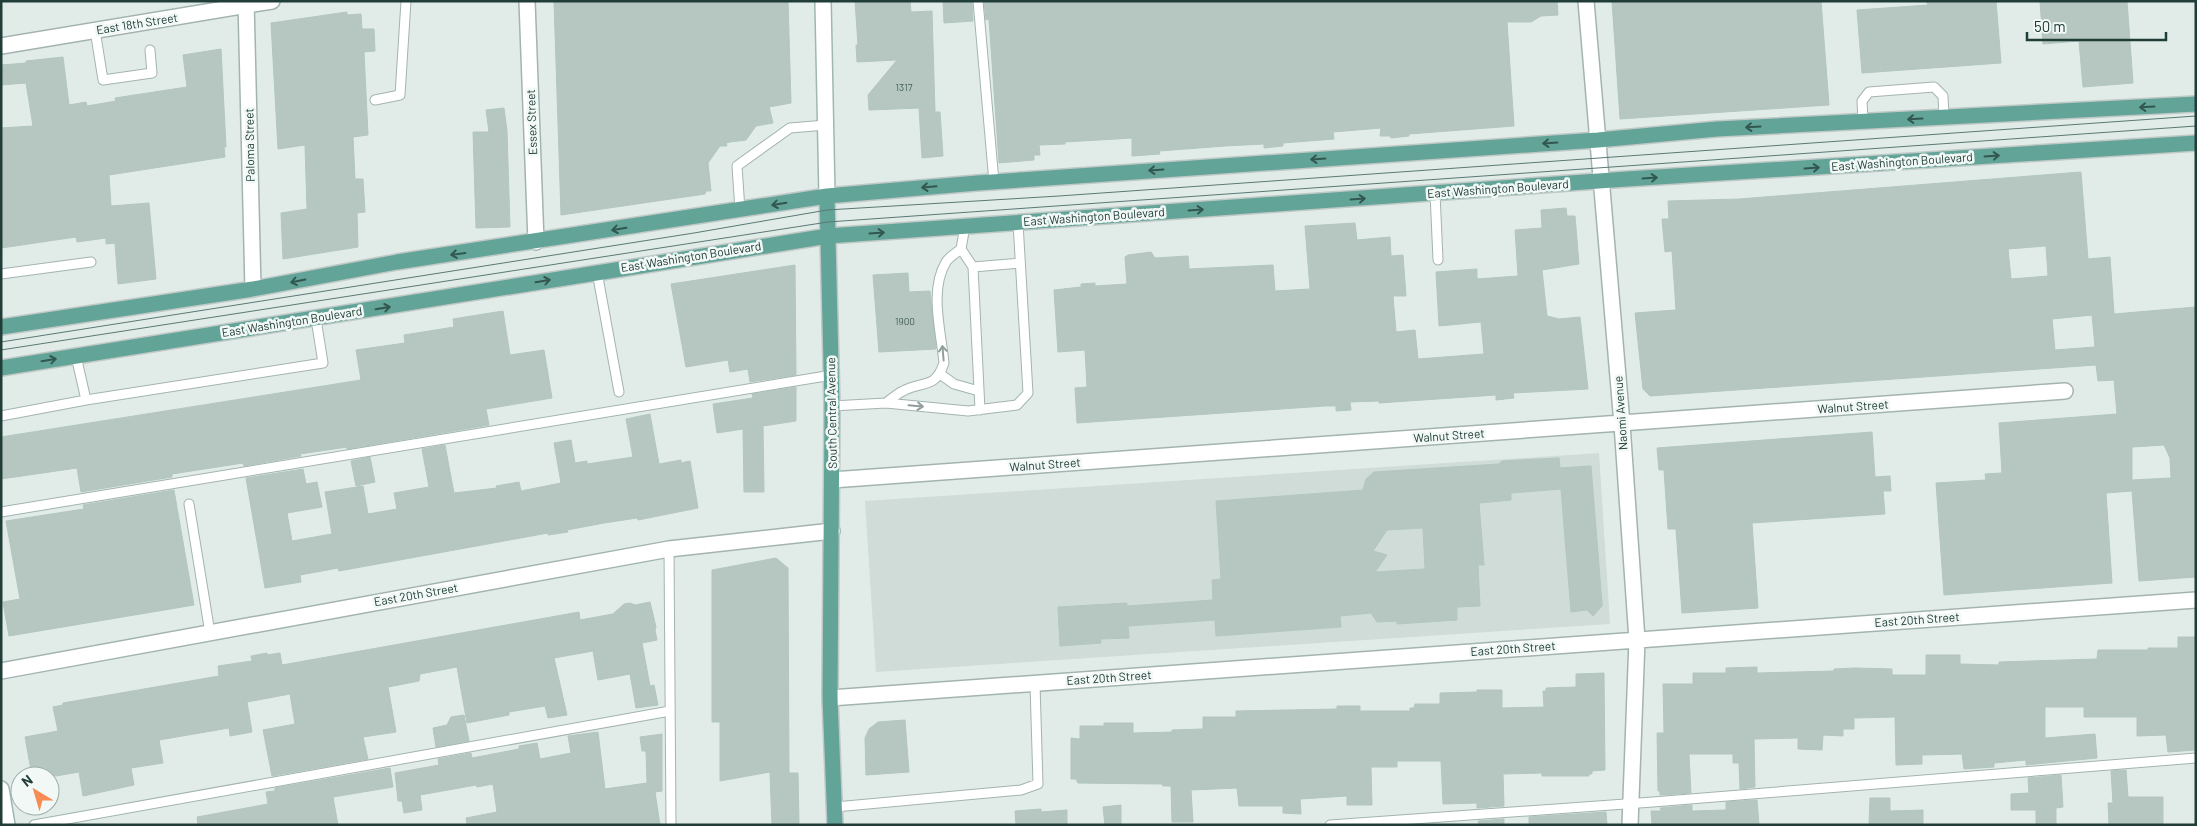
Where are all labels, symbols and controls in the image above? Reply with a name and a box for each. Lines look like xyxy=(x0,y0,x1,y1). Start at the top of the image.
street label: East 18th Street xyxy=(95,10,179,36)
scale bar xyxy=(2027,10,2166,42)
text: 50 m xyxy=(2034,17,2066,35)
house number: 1317 xyxy=(896,81,913,93)
street label: Essex Street xyxy=(523,89,539,155)
one-way arrow xyxy=(2139,102,2155,111)
street label: Paloma Street xyxy=(241,108,257,182)
one-way arrow xyxy=(1907,114,1923,123)
one-way arrow xyxy=(1745,123,1761,132)
one-way arrow xyxy=(1542,138,1558,147)
street label: East Washington Boulevard xyxy=(1831,149,1973,173)
one-way arrow xyxy=(1983,152,1999,161)
one-way arrow xyxy=(1310,154,1326,164)
one-way arrow xyxy=(1804,163,1820,172)
one-way arrow xyxy=(1148,166,1164,175)
one-way arrow xyxy=(1642,173,1658,182)
street label: East Washington Boulevard xyxy=(1427,176,1569,200)
one-way arrow xyxy=(921,182,937,192)
one-way arrow xyxy=(1350,194,1366,203)
one-way arrow xyxy=(771,199,787,209)
street label: East Washington Boulevard xyxy=(1023,204,1165,228)
one-way arrow xyxy=(1188,206,1204,215)
one-way arrow xyxy=(611,225,627,235)
one-way arrow xyxy=(868,228,884,238)
street label: East Washington Boulevard xyxy=(620,238,762,274)
one-way arrow xyxy=(450,249,466,259)
one-way arrow xyxy=(535,275,551,285)
one-way arrow xyxy=(290,277,306,286)
one-way arrow xyxy=(374,302,390,312)
street label: East Washington Boulevard xyxy=(221,303,363,339)
house number: 1900 xyxy=(895,315,915,327)
one-way arrow xyxy=(938,346,947,362)
one-way arrow xyxy=(41,355,57,365)
street label: South Central Avenue xyxy=(823,357,839,469)
street label: Naomi Avenue xyxy=(1610,376,1630,451)
street label: Walnut Street xyxy=(1817,397,1889,415)
one-way arrow xyxy=(907,401,923,410)
street label: Walnut Street xyxy=(1413,426,1485,444)
street label: Walnut Street xyxy=(1009,455,1081,473)
street label: East 20th Street xyxy=(373,580,459,608)
street label: East 20th Street xyxy=(1874,609,1960,629)
street label: East 20th Street xyxy=(1470,638,1556,658)
street label: East 20th Street xyxy=(1066,667,1152,687)
north arrow xyxy=(10,766,60,816)
text: N xyxy=(18,771,36,790)

